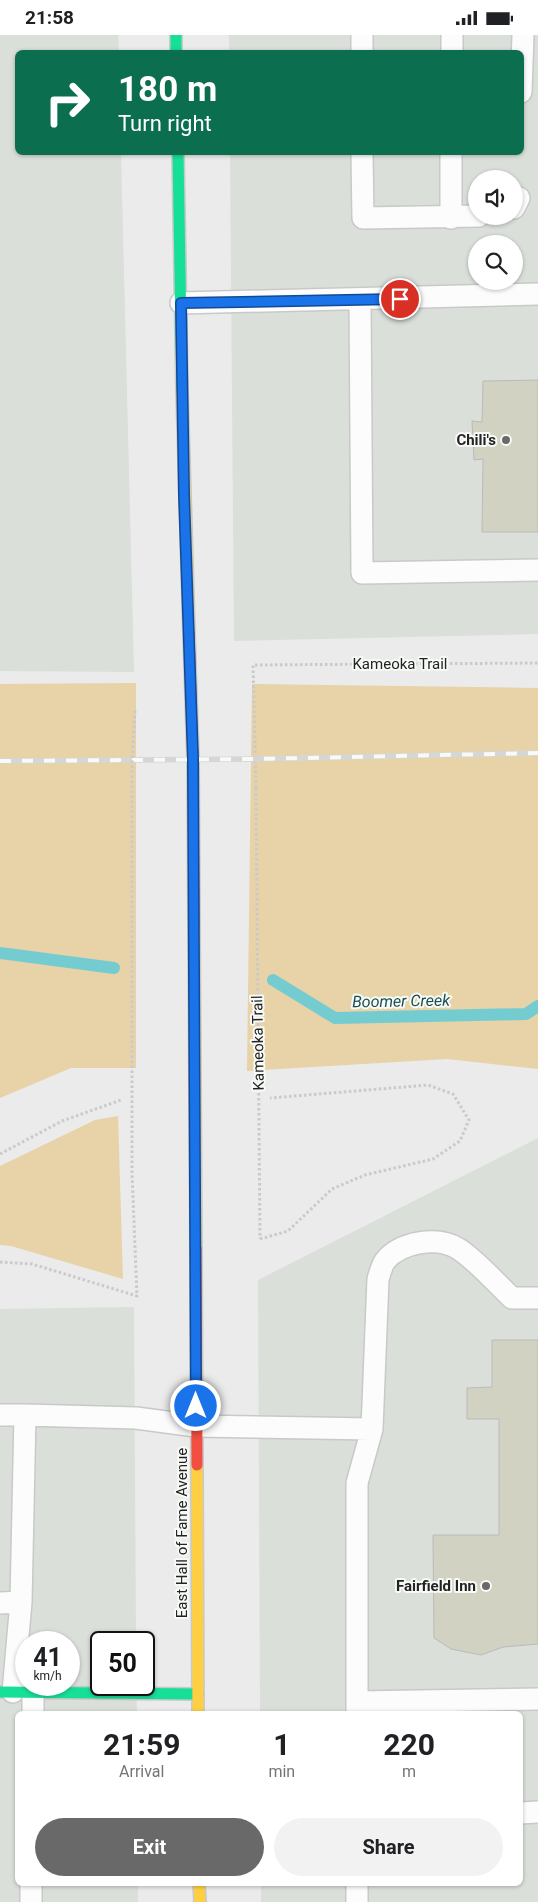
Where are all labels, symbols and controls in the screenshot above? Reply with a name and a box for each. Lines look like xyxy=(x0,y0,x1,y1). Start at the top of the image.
text: 21:58 xyxy=(25,6,74,29)
text: 180 m xyxy=(118,69,217,110)
icon: right xyxy=(35,70,100,135)
text: Turn right xyxy=(118,111,212,136)
map controls xyxy=(468,170,523,290)
button: sound xyxy=(468,170,523,225)
button: search xyxy=(468,235,523,290)
pin xyxy=(379,278,421,320)
icon: arrive xyxy=(386,285,414,313)
place label: Chili's xyxy=(456,431,496,449)
marker: Chili's xyxy=(500,434,512,446)
street label: Kameoka Trail xyxy=(352,655,448,673)
water label: Boomer Creek xyxy=(352,991,451,1011)
street label: Kameoka Trail xyxy=(248,995,268,1091)
position arrow xyxy=(169,1379,221,1431)
street label: East Hall of Fame Avenue xyxy=(173,1448,191,1618)
place label: Fairfield Inn xyxy=(396,1577,476,1595)
marker: Fairfield Inn xyxy=(480,1580,492,1592)
speed limit sign: 50 xyxy=(90,1631,155,1696)
text: 41 xyxy=(33,1643,62,1672)
text: km/h xyxy=(33,1669,62,1683)
text: 21:59 xyxy=(103,1727,180,1762)
text: 1 xyxy=(273,1727,290,1762)
text: 220 xyxy=(383,1727,435,1762)
text: Arrival xyxy=(119,1762,164,1781)
text: min xyxy=(268,1762,295,1781)
text: m xyxy=(402,1762,416,1781)
button: Exit xyxy=(35,1818,264,1876)
button: Share xyxy=(274,1818,503,1876)

